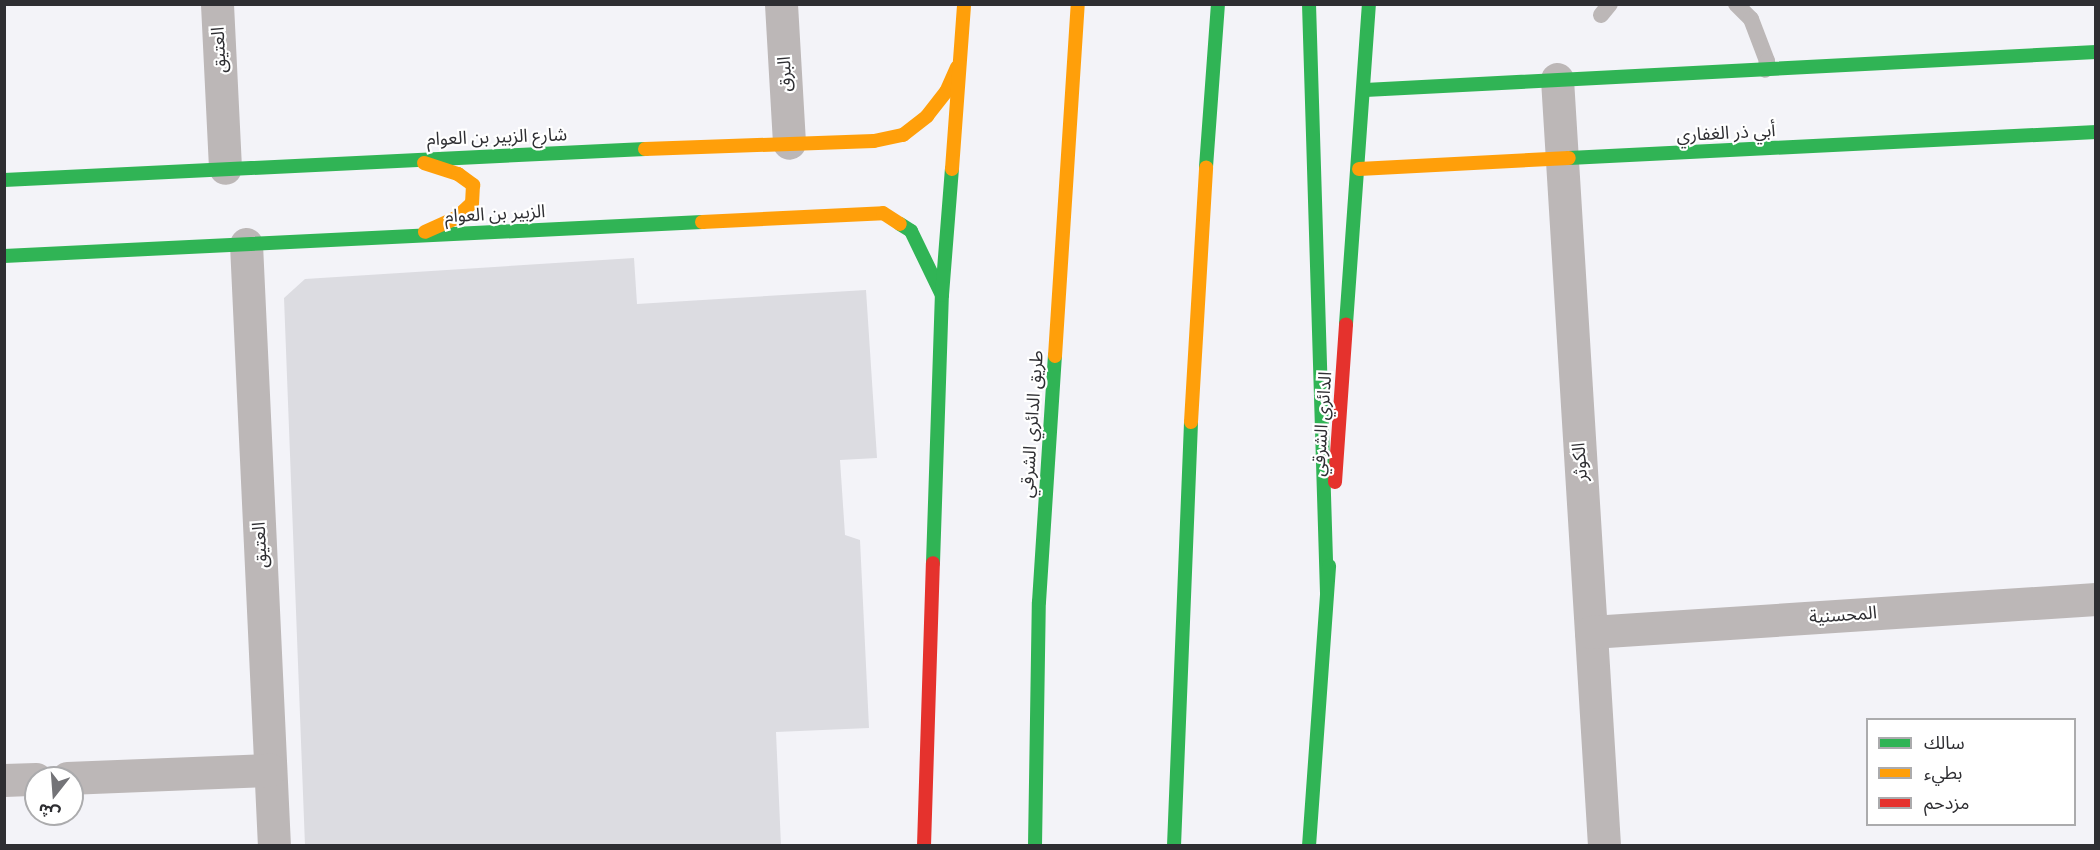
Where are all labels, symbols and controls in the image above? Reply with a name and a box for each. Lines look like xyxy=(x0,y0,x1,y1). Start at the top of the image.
street label: العتيق xyxy=(207,26,231,74)
street label: البرق xyxy=(773,56,797,92)
street label: أبي ذر الغفاري xyxy=(1676,120,1776,146)
street label: شارع الزبير بن العوام xyxy=(427,124,567,150)
street label: الزبير بن العوام xyxy=(444,201,546,227)
street label: طريق الدائري الشرقي xyxy=(1016,349,1048,499)
street label: الدائري الشرقي xyxy=(1308,371,1336,477)
street label: الكوثر xyxy=(1568,442,1592,482)
street label: العتيق xyxy=(248,521,272,569)
street label: المحسنية xyxy=(1808,602,1878,628)
legend xyxy=(1866,718,2076,826)
text: سالك xyxy=(1924,732,1965,753)
text: بطيء xyxy=(1924,762,1962,783)
north arrow xyxy=(24,766,84,826)
text: مزدحم xyxy=(1924,792,1969,813)
text: ش xyxy=(36,799,62,824)

